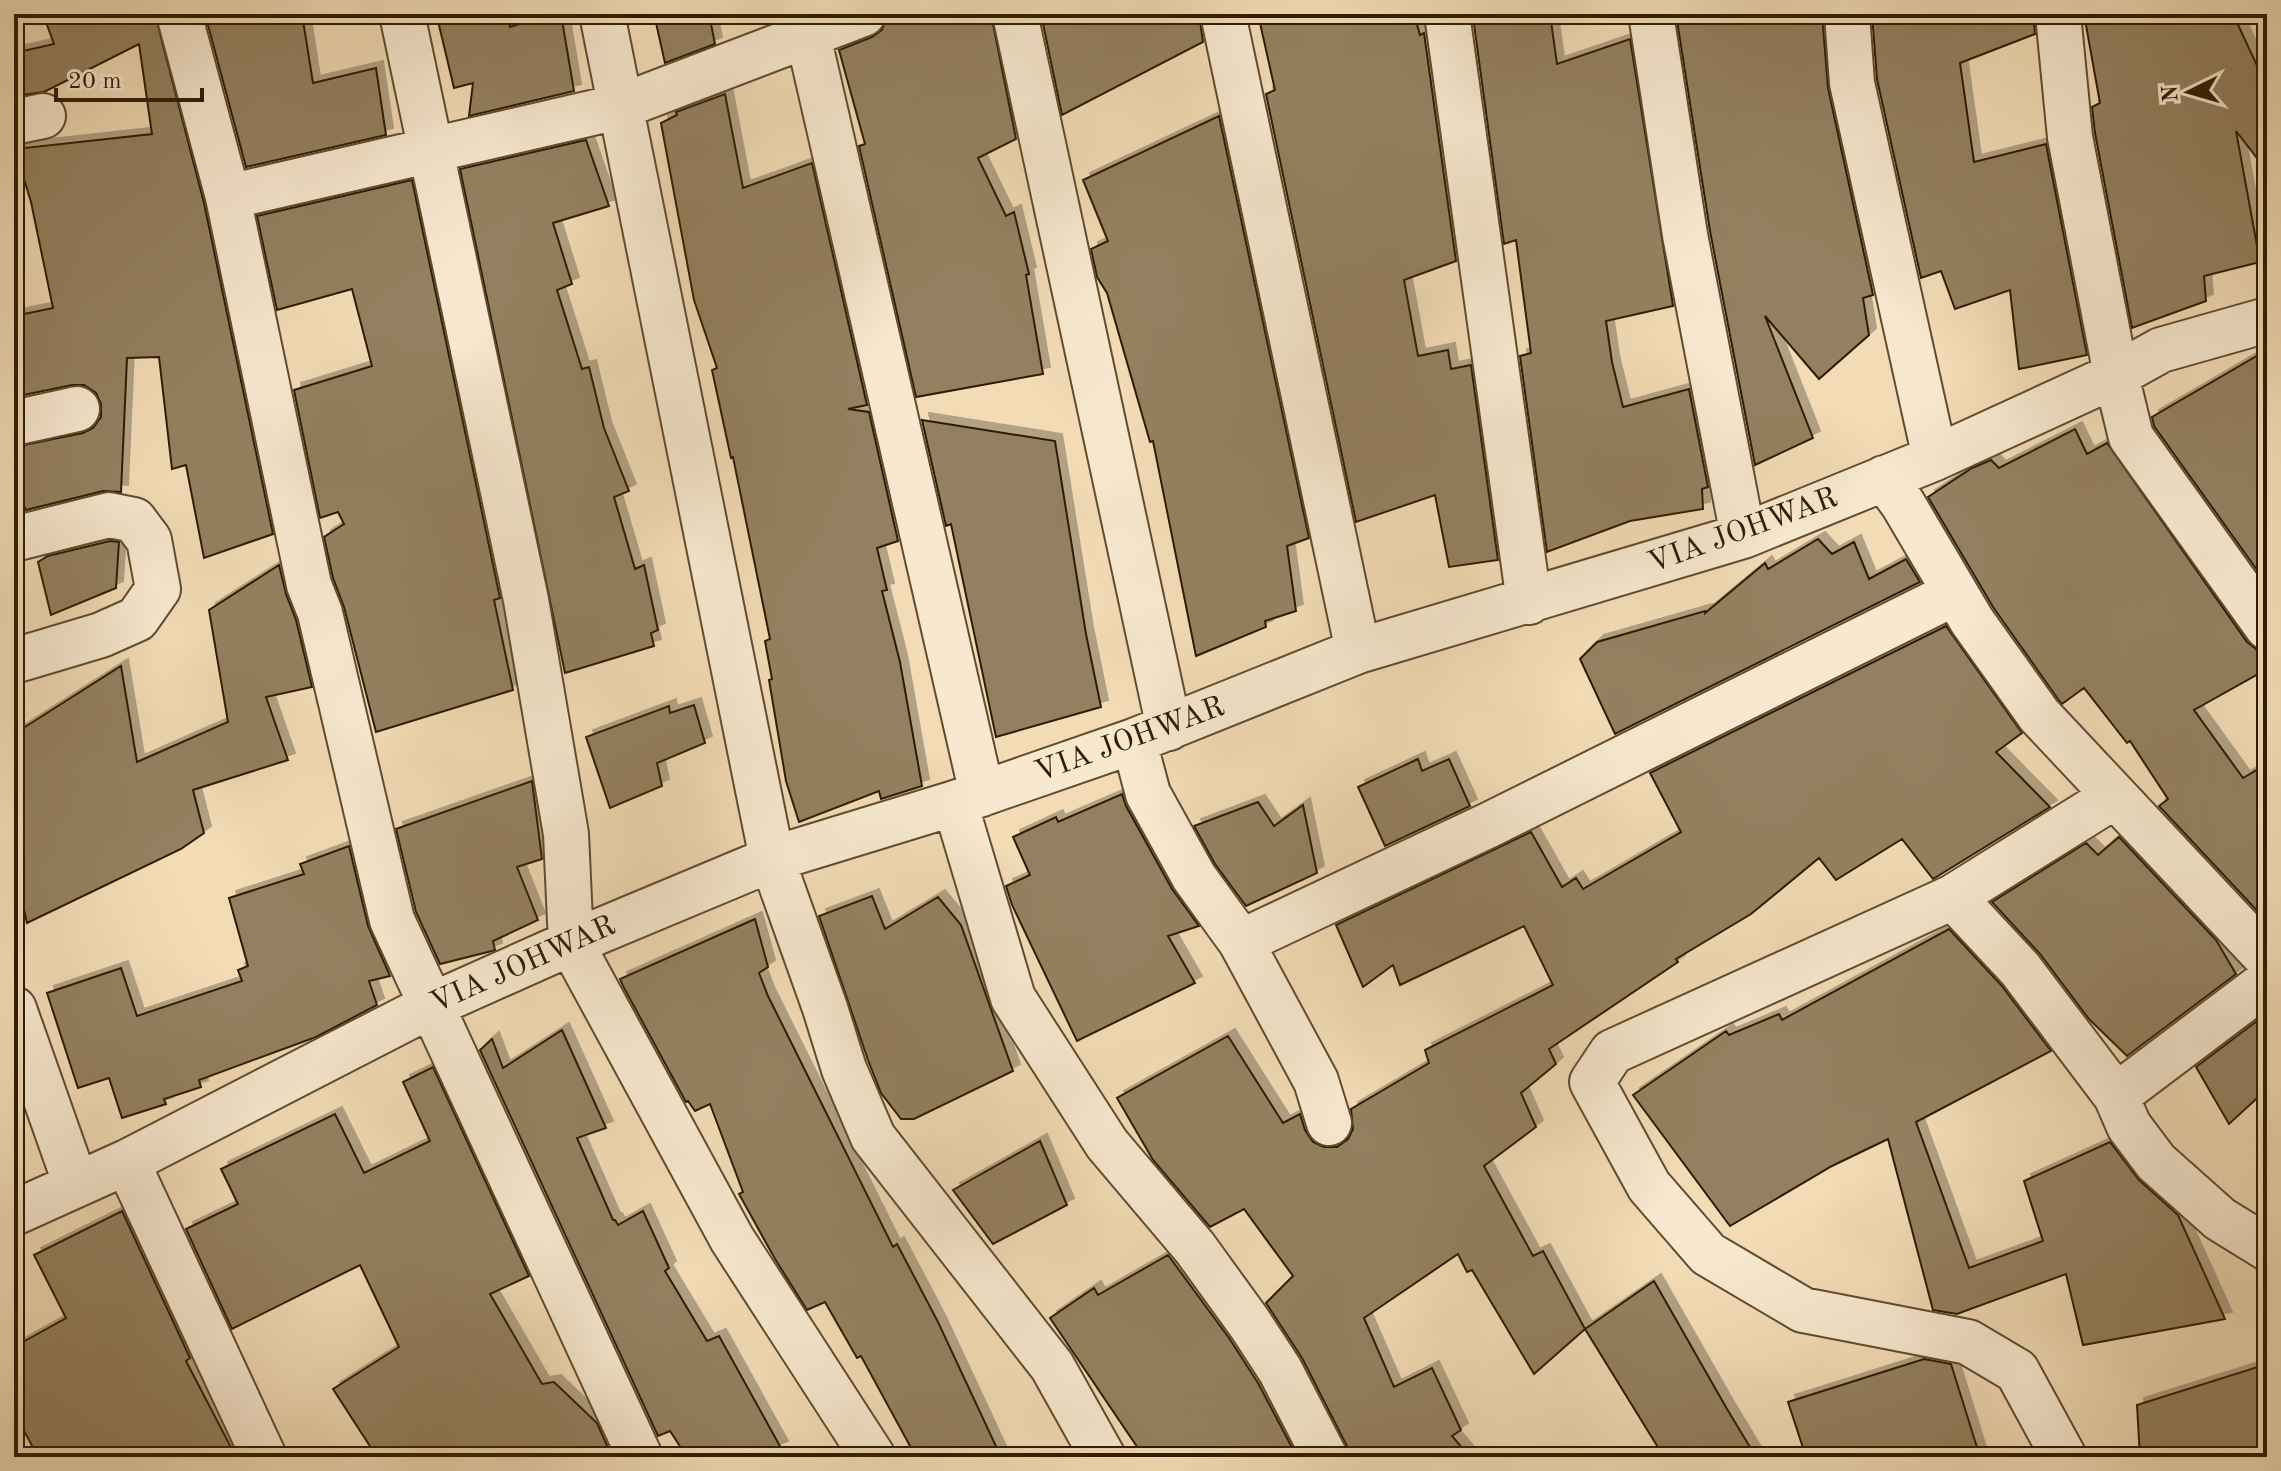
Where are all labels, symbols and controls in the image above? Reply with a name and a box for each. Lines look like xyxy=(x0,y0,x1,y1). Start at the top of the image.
scale bar xyxy=(56,52,202,102)
north arrow xyxy=(2149,52,2229,132)
text: 20 m xyxy=(68,70,122,94)
text: N xyxy=(2159,84,2183,103)
street label: VIA JOHWAR xyxy=(1644,483,1842,579)
street label: VIA JOHWAR xyxy=(1031,692,1229,788)
street label: VIA JOHWAR xyxy=(426,911,620,1019)

